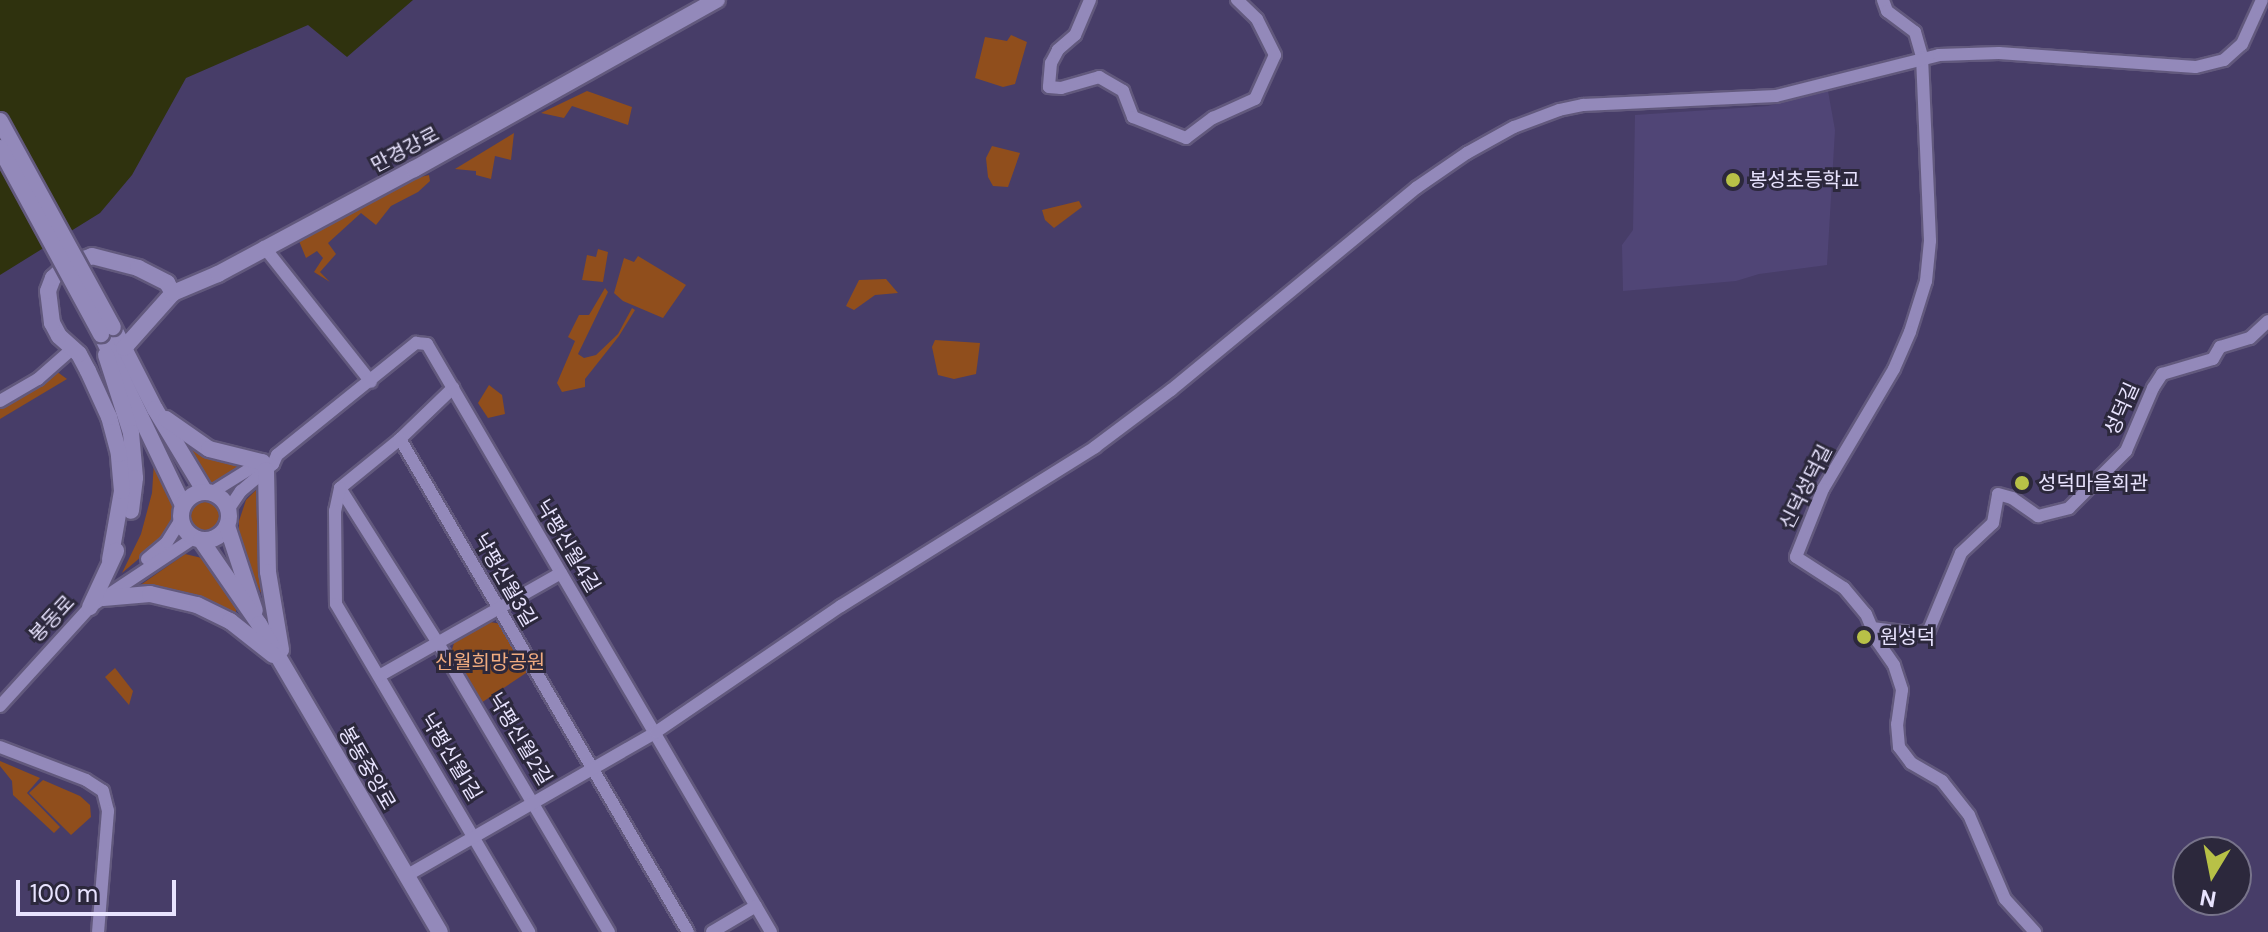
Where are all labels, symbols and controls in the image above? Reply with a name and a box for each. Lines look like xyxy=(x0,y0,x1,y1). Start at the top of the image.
street label: 만경강로 xyxy=(367,122,443,178)
place label: 봉성초등학교 xyxy=(1749,168,1859,192)
marker: 봉성초등학교 xyxy=(1724,171,1742,189)
street label: 성덕길 xyxy=(2100,379,2144,439)
street label: 신덕성덕길 xyxy=(1774,441,1838,533)
place label: 성덕마을회관 xyxy=(2038,471,2148,495)
marker: 성덕마을회관 xyxy=(2013,474,2031,492)
street label: 낙평신월4길 xyxy=(531,495,605,597)
street label: 낙평신월3길 xyxy=(469,529,541,631)
street label: 봉동로 xyxy=(24,591,80,647)
place label: 원성덕 xyxy=(1880,625,1935,649)
marker: 원성덕 xyxy=(1855,628,1873,646)
park label: 신월희망공원 xyxy=(435,650,545,674)
street label: 낙평신월2길 xyxy=(483,688,557,790)
street label: 낙평신월1길 xyxy=(415,709,487,805)
street label: 봉동중앙로 xyxy=(334,722,400,814)
north arrow xyxy=(2172,836,2252,916)
scale bar xyxy=(20,864,180,914)
text: 100 m xyxy=(30,878,98,909)
text: N xyxy=(2198,882,2219,914)

